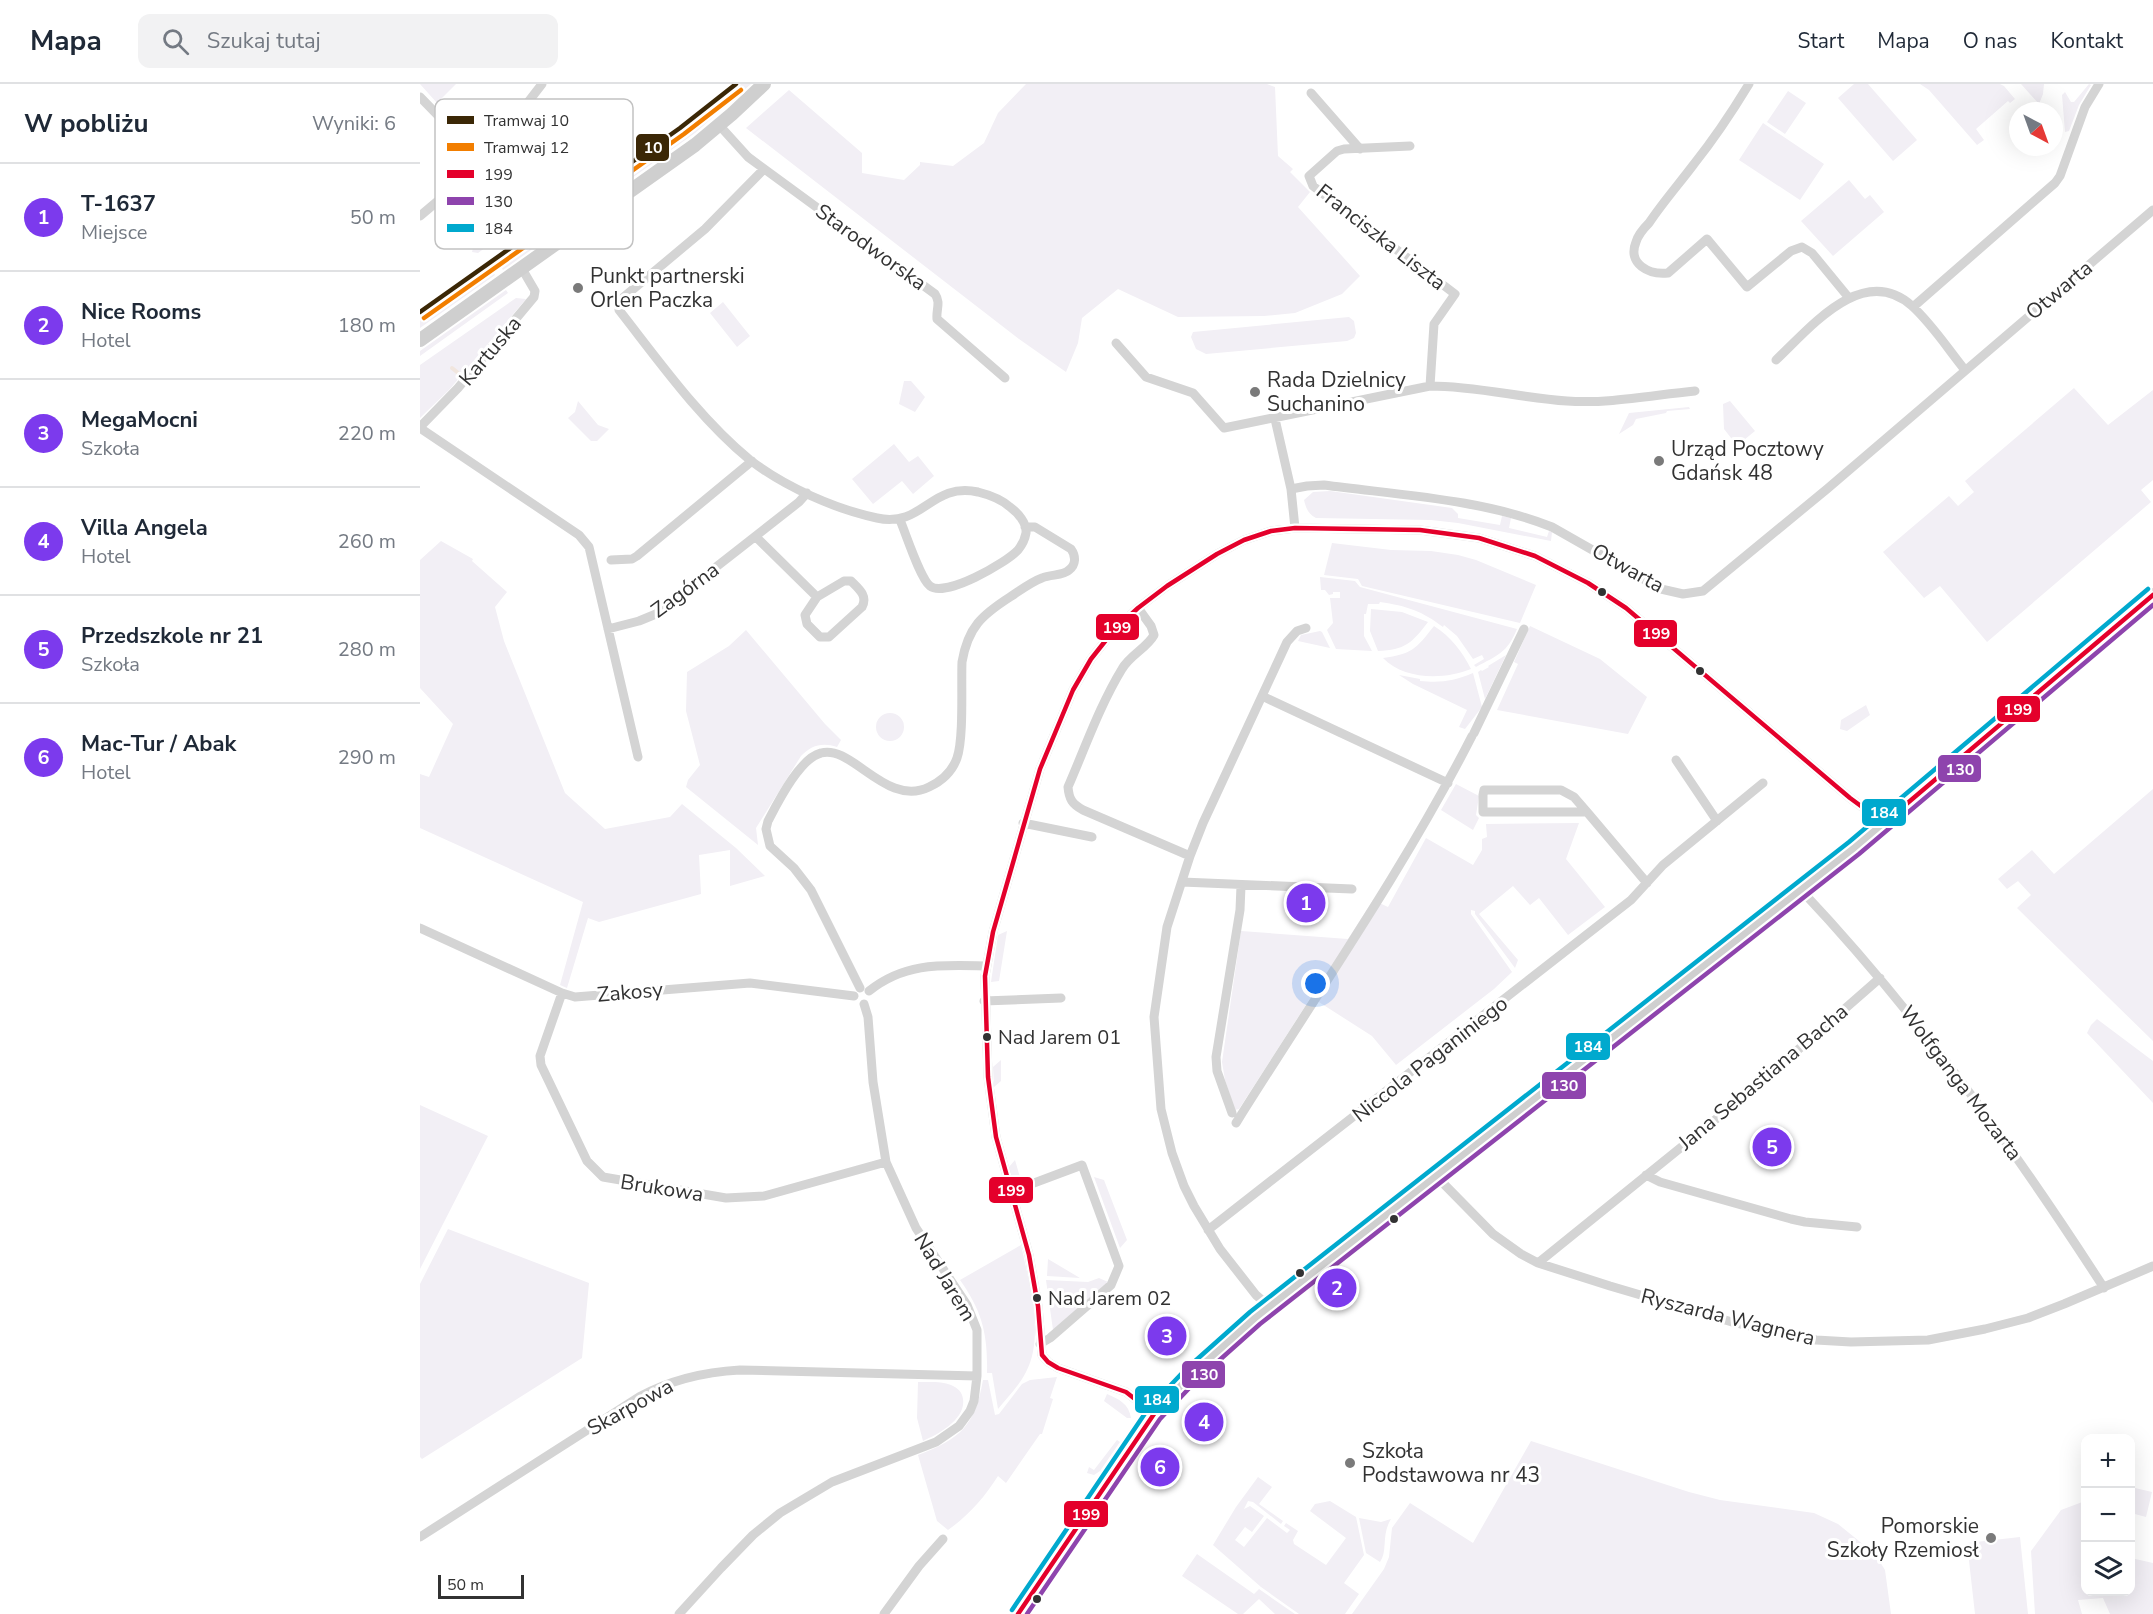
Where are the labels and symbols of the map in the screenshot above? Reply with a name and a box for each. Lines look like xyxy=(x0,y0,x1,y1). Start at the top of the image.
legend xyxy=(435,99,633,249)
north arrow xyxy=(2009,102,2063,156)
text: Tramwaj 10 xyxy=(484,110,569,132)
line badge: 10 xyxy=(635,133,670,162)
text: Tramwaj 12 xyxy=(484,137,569,159)
text: 10 xyxy=(643,137,663,159)
text: 199 xyxy=(484,164,513,186)
street label: Franciszka Liszta xyxy=(1310,177,1452,297)
text: 130 xyxy=(484,191,513,213)
street label: Starodworska xyxy=(810,197,932,297)
text: 184 xyxy=(484,218,513,240)
street label: Otwarta xyxy=(2020,254,2098,326)
place label: Punkt partnerski Orlen Paczka xyxy=(590,262,745,314)
marker: Punkt partnerski Orlen Paczka xyxy=(571,281,585,295)
street label: Kartuska xyxy=(453,310,527,392)
place label: Rada Dzielnicy Suchanino xyxy=(1267,366,1406,418)
marker: Rada Dzielnicy Suchanino xyxy=(1248,385,1262,399)
place label: Urząd Pocztowy Gdańsk 48 xyxy=(1671,435,1824,487)
marker: Urząd Pocztowy Gdańsk 48 xyxy=(1652,454,1666,468)
street label: Otwarta xyxy=(1587,537,1669,599)
street label: Zagórna xyxy=(645,556,725,624)
unlabelled marker xyxy=(1596,586,1608,598)
line badge: 199 xyxy=(1095,613,1140,641)
text: 199 xyxy=(1103,617,1131,639)
line badge: 199 xyxy=(1633,619,1678,648)
text: 199 xyxy=(1642,623,1670,645)
unlabelled marker xyxy=(1694,665,1706,677)
line badge: 199 xyxy=(1996,695,2041,723)
text: 199 xyxy=(2004,699,2032,721)
line badge: 130 xyxy=(1937,754,1982,783)
text: 130 xyxy=(1946,759,1974,781)
line badge: 184 xyxy=(1861,798,1907,827)
text: 184 xyxy=(1870,802,1899,824)
pin: 1 xyxy=(1286,880,1326,926)
your location xyxy=(1301,969,1330,998)
street label: Zakosy xyxy=(596,975,664,1009)
street label: Niccola Paganiniego xyxy=(1347,989,1513,1129)
street label: Jana Sebastiana Bacha xyxy=(1671,998,1854,1157)
street label: Wolfganga Mozarta xyxy=(1893,1000,2029,1166)
place label: Nad Jarem 01 xyxy=(998,1024,1121,1051)
marker: Nad Jarem 01 xyxy=(981,1031,993,1043)
line badge: 184 xyxy=(1565,1032,1611,1061)
text: 184 xyxy=(1574,1036,1603,1058)
line badge: 130 xyxy=(1541,1071,1587,1100)
text: 130 xyxy=(1550,1075,1578,1097)
pin: 5 xyxy=(1752,1124,1792,1170)
street label: Brukowa xyxy=(618,1168,706,1208)
line badge: 199 xyxy=(988,1176,1034,1204)
text: 199 xyxy=(997,1180,1025,1202)
unlabelled marker xyxy=(1388,1213,1400,1225)
street label: Nad Jarem xyxy=(908,1227,982,1327)
pin: 2 xyxy=(1318,1266,1356,1310)
unlabelled marker xyxy=(1294,1267,1306,1279)
street label: Ryszarda Wagnera xyxy=(1638,1282,1818,1352)
place label: Nad Jarem 02 xyxy=(1048,1285,1171,1312)
marker: Nad Jarem 02 xyxy=(1031,1292,1043,1304)
pin: 3 xyxy=(1148,1314,1186,1358)
line badge: 130 xyxy=(1181,1360,1226,1389)
text: 130 xyxy=(1190,1364,1218,1386)
street label: Skarpowa xyxy=(582,1372,678,1442)
line badge: 184 xyxy=(1134,1385,1180,1414)
text: 184 xyxy=(1143,1389,1172,1411)
pin: 4 xyxy=(1184,1400,1224,1444)
place label: Szkoła Podstawowa nr 43 xyxy=(1362,1437,1540,1489)
pin: 6 xyxy=(1140,1444,1180,1490)
marker: Szkoła Podstawowa nr 43 xyxy=(1343,1456,1357,1470)
line badge: 199 xyxy=(1063,1500,1109,1528)
text: 199 xyxy=(1072,1504,1100,1526)
place label: Pomorskie Szkoły Rzemiosł xyxy=(1827,1512,1980,1564)
marker: Pomorskie Szkoły Rzemiosł xyxy=(1984,1531,1998,1545)
scale bar xyxy=(438,1572,524,1600)
unlabelled marker xyxy=(1031,1593,1043,1605)

